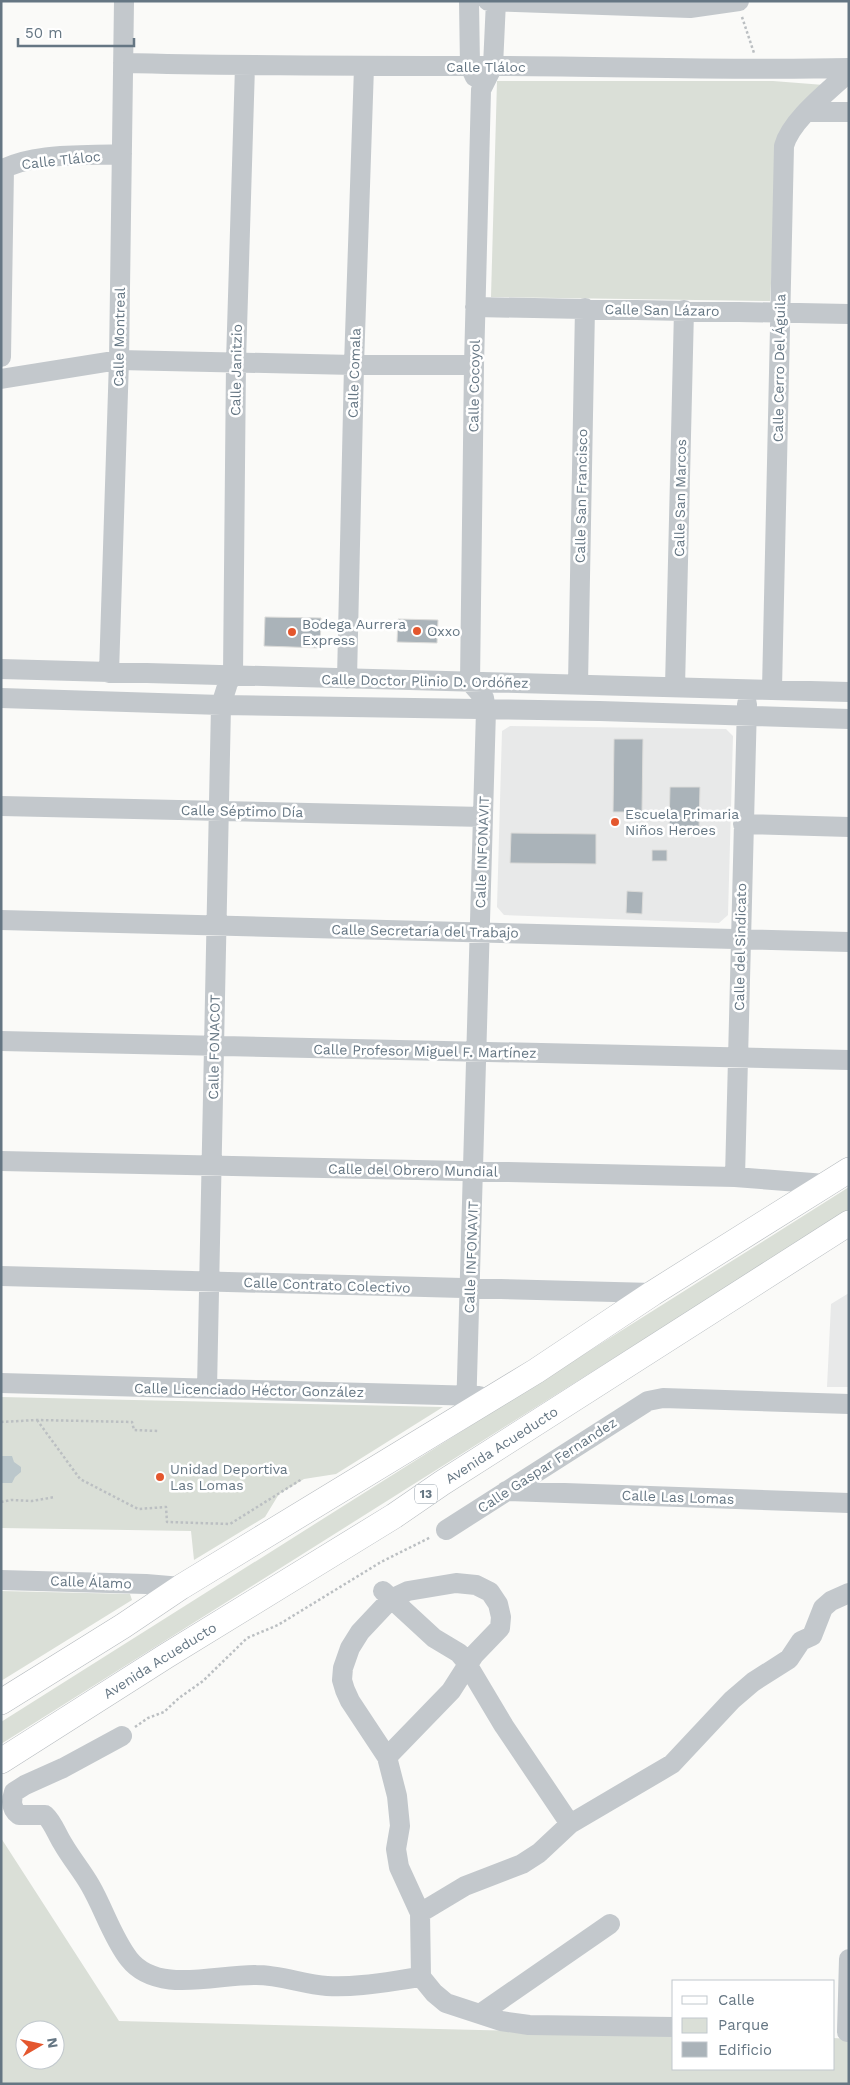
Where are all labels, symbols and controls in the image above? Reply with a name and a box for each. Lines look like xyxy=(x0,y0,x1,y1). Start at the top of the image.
scale bar xyxy=(18,15,134,47)
text: 50 m xyxy=(25,24,62,42)
street label: Calle Tláloc xyxy=(446,59,526,75)
street label: Calle Tláloc xyxy=(21,148,102,172)
street label: Calle Montreal xyxy=(110,286,128,387)
street label: Calle Cerro Del Águila xyxy=(770,294,788,442)
street label: Calle San Lázaro xyxy=(605,301,719,319)
street label: Calle Janitzio xyxy=(227,324,245,416)
street label: Calle Comala xyxy=(344,327,364,418)
street label: Calle Cocoyol xyxy=(465,339,483,433)
street label: Calle San Francisco xyxy=(572,429,590,563)
street label: Calle San Marcos xyxy=(671,439,689,557)
place label: Bodega Aurrera Express xyxy=(302,616,406,648)
place label: Oxxo xyxy=(427,623,460,639)
marker: Oxxo xyxy=(411,625,423,637)
marker: Bodega Aurrera Express xyxy=(286,626,298,638)
street label: Calle Doctor Plinio D. Ordóñez xyxy=(321,671,529,691)
street label: Calle INFONAVIT xyxy=(472,795,492,909)
street label: Calle Séptimo Día xyxy=(181,802,303,820)
place label: Escuela Primaria Niños Heroes xyxy=(625,806,739,838)
marker: Escuela Primaria Niños Heroes xyxy=(609,816,621,828)
street label: Calle del Sindicato xyxy=(731,883,749,1011)
street label: Calle Secretaría del Trabajo xyxy=(331,921,519,941)
street label: Calle FONACOT xyxy=(205,994,223,1100)
street label: Calle Profesor Miguel F. Martínez xyxy=(313,1041,537,1061)
street label: Calle del Obrero Mundial xyxy=(328,1161,499,1179)
street label: Calle INFONAVIT xyxy=(461,1200,481,1314)
street label: Calle Contrato Colectivo xyxy=(243,1274,411,1296)
street label: Calle Licenciado Héctor González xyxy=(134,1380,364,1400)
street label: Avenida Acueducto xyxy=(442,1403,561,1487)
street label: Calle Gaspar Fernandez xyxy=(475,1414,619,1516)
place label: Unidad Deportiva Las Lomas xyxy=(170,1461,288,1493)
marker: Unidad Deportiva Las Lomas xyxy=(154,1471,166,1483)
road number: 13 xyxy=(415,1485,437,1504)
street label: Calle Las Lomas xyxy=(621,1487,735,1507)
street label: Calle Álamo xyxy=(50,1573,132,1591)
street label: Avenida Acueducto xyxy=(100,1619,219,1702)
legend xyxy=(672,1980,835,2070)
text: Calle xyxy=(718,1991,755,2009)
text: Parque xyxy=(718,2016,769,2034)
north arrow xyxy=(15,2020,65,2070)
text: N xyxy=(44,2037,62,2049)
text: Edificio xyxy=(718,2041,772,2059)

